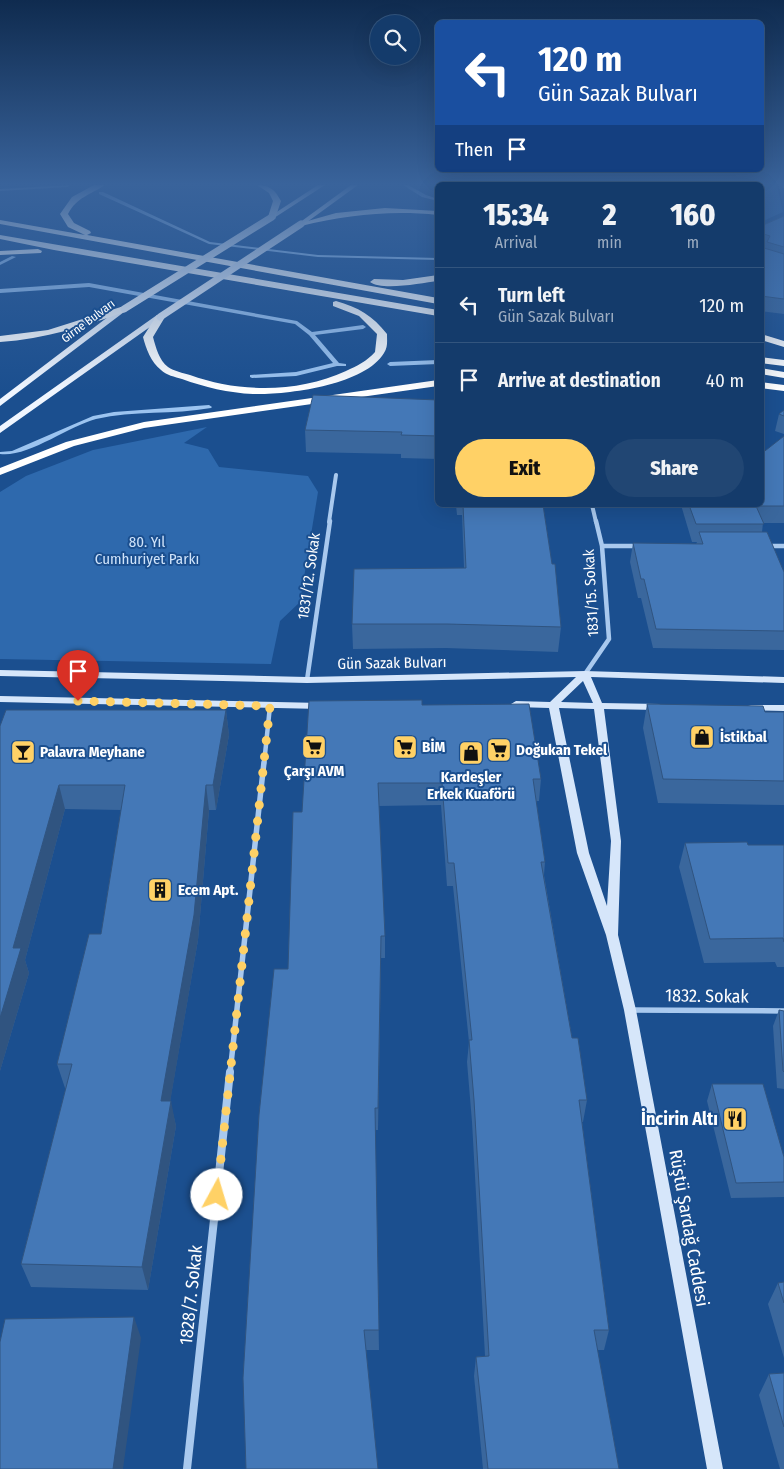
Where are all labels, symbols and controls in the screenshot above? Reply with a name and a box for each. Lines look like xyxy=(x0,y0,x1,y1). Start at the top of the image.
map controls xyxy=(370,15,420,65)
button: search xyxy=(370,15,420,65)
text: 120 m xyxy=(538,38,622,80)
icon: left xyxy=(455,40,520,105)
text: Gün Sazak Bulvarı xyxy=(538,80,698,107)
icon: arrive xyxy=(503,135,531,163)
text: Then xyxy=(455,138,493,161)
text: 15:34 xyxy=(483,197,549,233)
text: 2 xyxy=(602,197,617,233)
text: 160 xyxy=(670,197,716,233)
text: Arrival xyxy=(495,233,537,252)
text: min xyxy=(597,233,622,252)
text: m xyxy=(687,233,699,252)
text: Turn left xyxy=(498,284,565,307)
icon: left xyxy=(455,291,483,319)
text: 120 m xyxy=(699,294,744,317)
street label: Girne Bulvarı xyxy=(59,296,117,346)
text: Gün Sazak Bulvarı xyxy=(498,307,614,326)
icon: arrive xyxy=(455,366,483,394)
text: Arrive at destination xyxy=(498,369,661,392)
text: 40 m xyxy=(706,369,744,392)
button: Exit xyxy=(455,439,595,497)
button: Share xyxy=(605,439,744,497)
street label: 1831/12. Sokak xyxy=(294,532,324,620)
park label: 80. Yıl Cumhuriyet Parkı xyxy=(95,533,199,568)
street label: 1831/15. Sokak xyxy=(580,549,602,637)
pin xyxy=(57,650,99,701)
street label: Gün Sazak Bulvarı xyxy=(337,653,447,673)
icon: arrive xyxy=(64,657,92,685)
shop icon: İstikbal xyxy=(689,724,715,750)
place label: İstikbal xyxy=(720,728,768,746)
supermarket icon: Çarşı AVM xyxy=(301,734,327,760)
supermarket icon: BİM xyxy=(392,734,418,760)
supermarket icon: Doğukan Tekel xyxy=(486,737,512,763)
place label: BİM xyxy=(422,738,445,756)
bar icon: Palavra Meyhane xyxy=(10,739,36,765)
shop icon: Kardeşler Erkek Kuaförü xyxy=(458,740,484,766)
place label: Doğukan Tekel xyxy=(516,741,608,759)
place label: Palavra Meyhane xyxy=(40,743,145,761)
place label: Çarşı AVM xyxy=(284,762,344,781)
place label: Kardeşler Erkek Kuaförü xyxy=(427,768,515,803)
building icon: Ecem Apt. xyxy=(147,877,173,903)
place label: Ecem Apt. xyxy=(178,881,239,899)
street label: 1832. Sokak xyxy=(665,984,750,1008)
restaurant icon: İncirin Altı xyxy=(722,1106,748,1132)
place label: İncirin Altı xyxy=(641,1108,718,1130)
street label: Rüştü Şardağ Caddesi xyxy=(664,1148,714,1308)
position arrow xyxy=(190,1168,242,1220)
street label: 1828/7. Sokak xyxy=(175,1243,207,1346)

